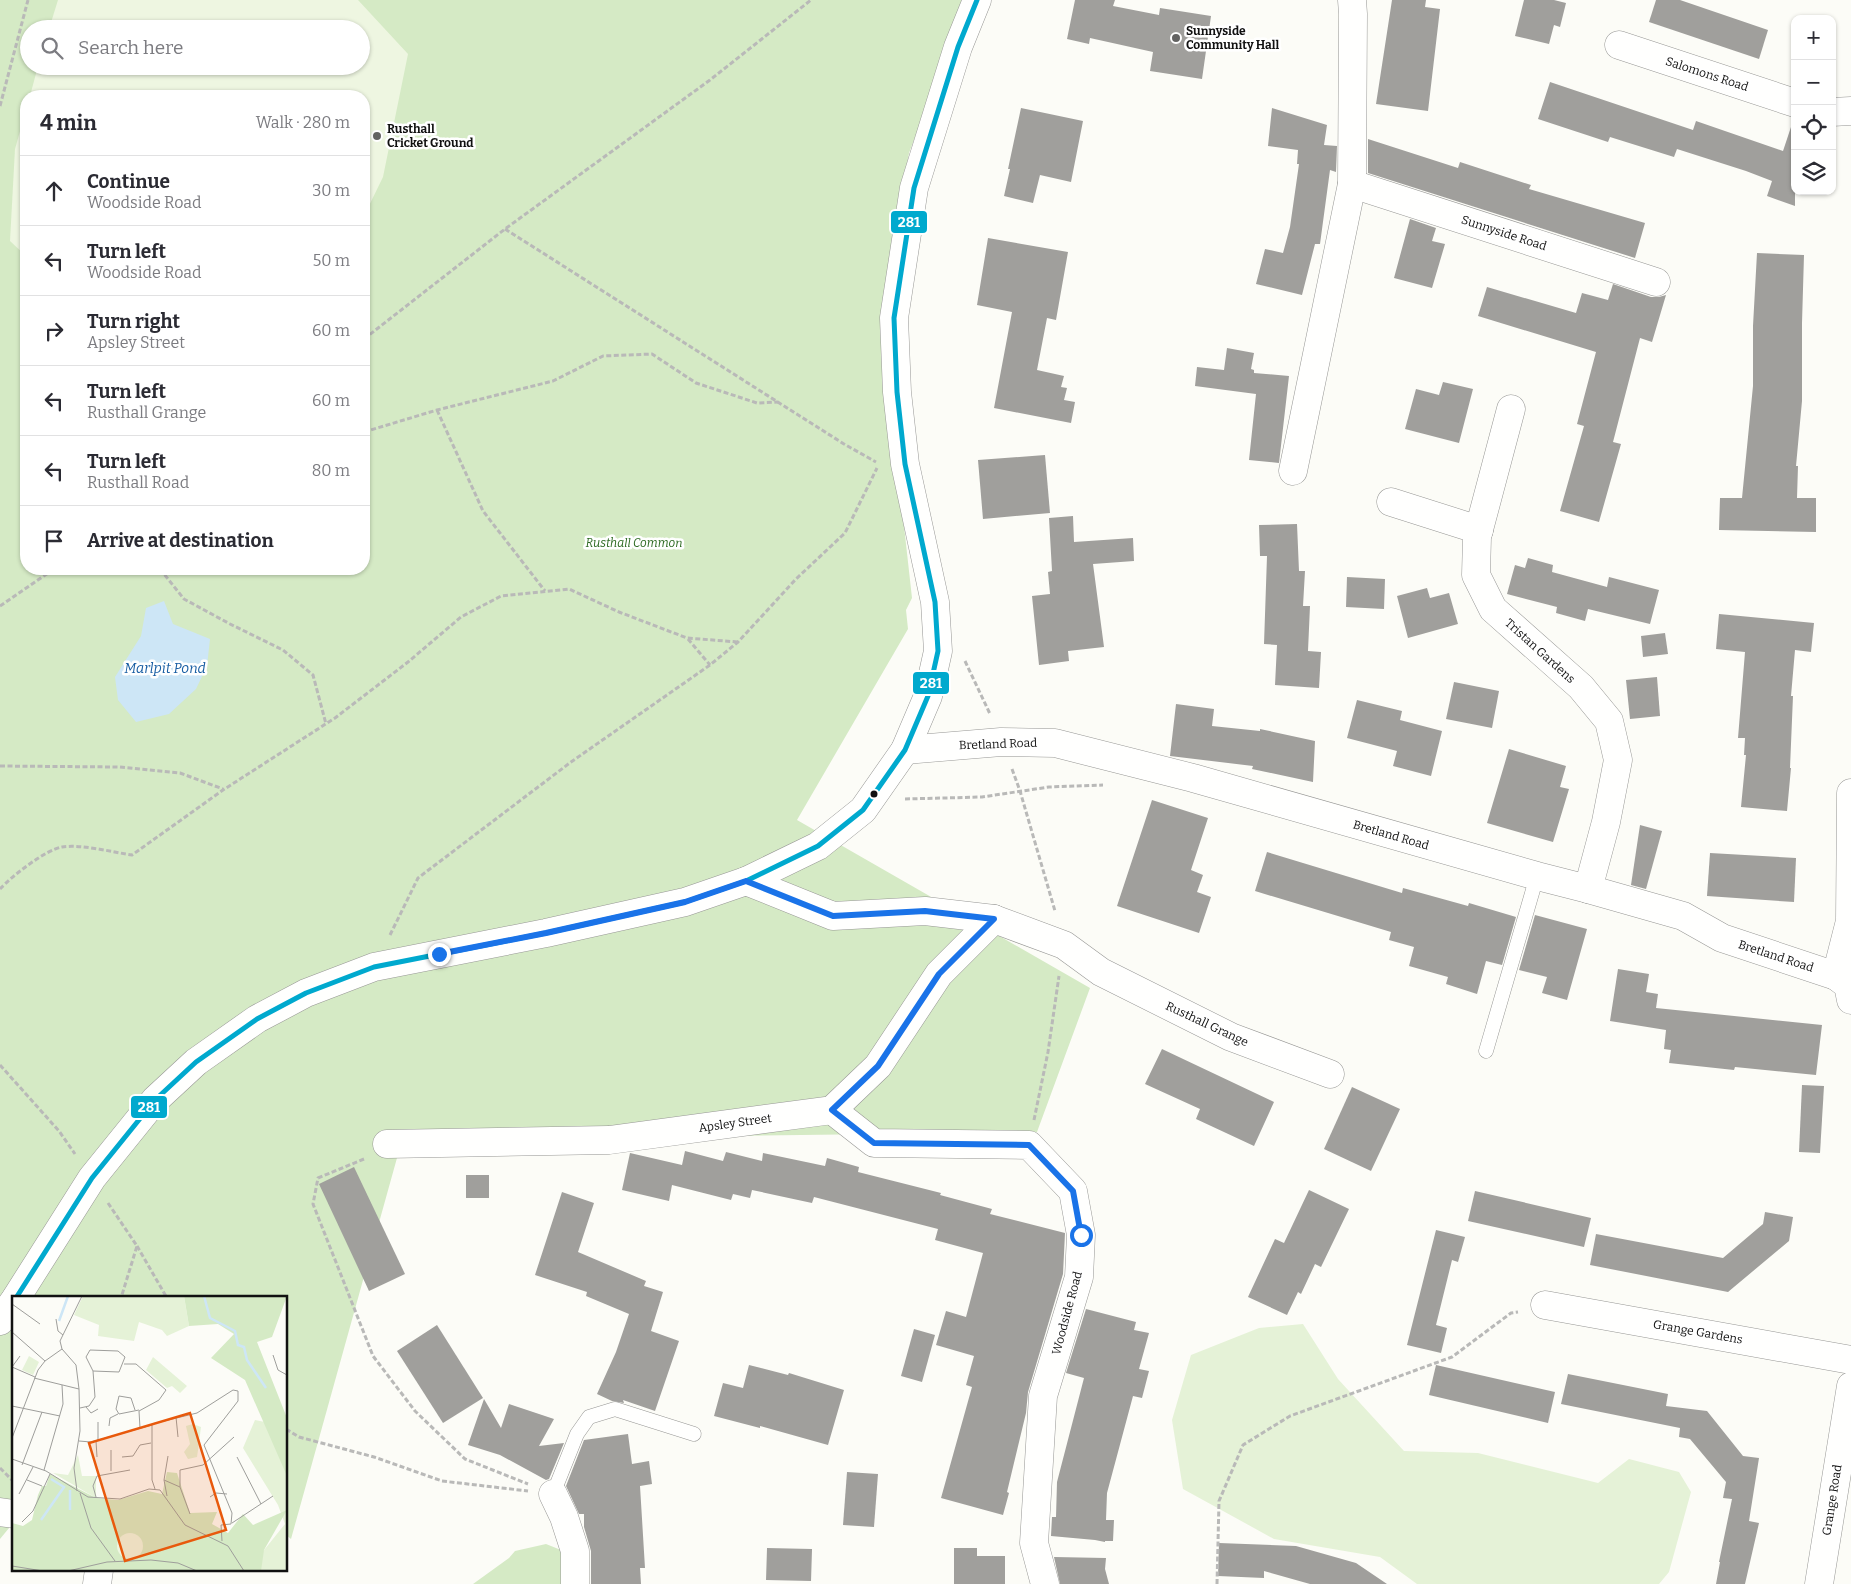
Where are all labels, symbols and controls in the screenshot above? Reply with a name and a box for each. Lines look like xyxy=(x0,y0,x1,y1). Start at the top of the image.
map controls xyxy=(1791,15,1836,195)
button: + xyxy=(1791,15,1836,60)
search box xyxy=(20,20,370,75)
place label: Sunnyside Community Hall xyxy=(1186,24,1280,52)
marker: Sunnyside Community Hall xyxy=(1170,32,1182,44)
icon: search xyxy=(38,34,66,62)
text: Search here xyxy=(78,36,183,59)
street label: Salomons Road xyxy=(1664,54,1750,94)
button: − xyxy=(1791,60,1836,105)
button: locate xyxy=(1791,105,1836,150)
text: 4 min xyxy=(40,110,97,136)
text: Walk · 280 m xyxy=(256,113,350,132)
place label: Rusthall Cricket Ground xyxy=(387,122,474,150)
marker: Rusthall Cricket Ground xyxy=(371,130,383,142)
button: layers xyxy=(1791,150,1836,195)
text: Continue xyxy=(87,170,170,193)
icon: ahead xyxy=(40,177,68,205)
text: 30 m xyxy=(312,181,350,200)
text: Woodside Road xyxy=(87,193,202,212)
line badge: 281 xyxy=(890,210,928,234)
street label: Sunnyside Road xyxy=(1460,213,1548,253)
text: 281 xyxy=(898,214,920,231)
text: Turn left xyxy=(87,240,166,263)
icon: left xyxy=(40,247,68,275)
text: 50 m xyxy=(313,251,350,270)
text: Woodside Road xyxy=(87,263,202,282)
text: Turn right xyxy=(87,310,180,333)
icon: right xyxy=(40,317,68,345)
text: 60 m xyxy=(312,321,350,340)
text: Apsley Street xyxy=(87,333,185,352)
text: Turn left xyxy=(87,380,166,403)
icon: left xyxy=(40,387,68,415)
text: 60 m xyxy=(312,391,350,410)
text: Rusthall Grange xyxy=(87,403,206,422)
text: Turn left xyxy=(87,450,166,473)
icon: left xyxy=(40,457,68,485)
text: 80 m xyxy=(312,461,350,480)
text: Rusthall Road xyxy=(87,473,189,492)
icon: arrive xyxy=(40,527,68,555)
text: Arrive at destination xyxy=(87,529,274,552)
park label: Rusthall Common xyxy=(586,536,682,550)
street label: Tristan Gardens xyxy=(1502,616,1578,686)
water label: Marlpit Pond xyxy=(124,660,206,677)
line badge: 281 xyxy=(912,671,950,695)
text: 281 xyxy=(920,675,942,692)
street label: Bretland Road xyxy=(959,736,1037,752)
unlabelled marker xyxy=(869,789,879,799)
street label: Bretland Road xyxy=(1351,817,1431,853)
street label: Bretland Road xyxy=(1737,937,1815,975)
route end xyxy=(428,943,451,966)
street label: Rusthall Grange xyxy=(1163,999,1251,1049)
line badge: 281 xyxy=(130,1095,168,1119)
text: 281 xyxy=(138,1099,160,1116)
street label: Apsley Street xyxy=(698,1111,773,1135)
route start xyxy=(1070,1224,1093,1247)
street label: Woodside Road xyxy=(1049,1270,1085,1356)
inset map xyxy=(12,1296,288,1572)
street label: Grange Gardens xyxy=(1652,1317,1744,1347)
street label: Grange Road xyxy=(1819,1464,1845,1536)

